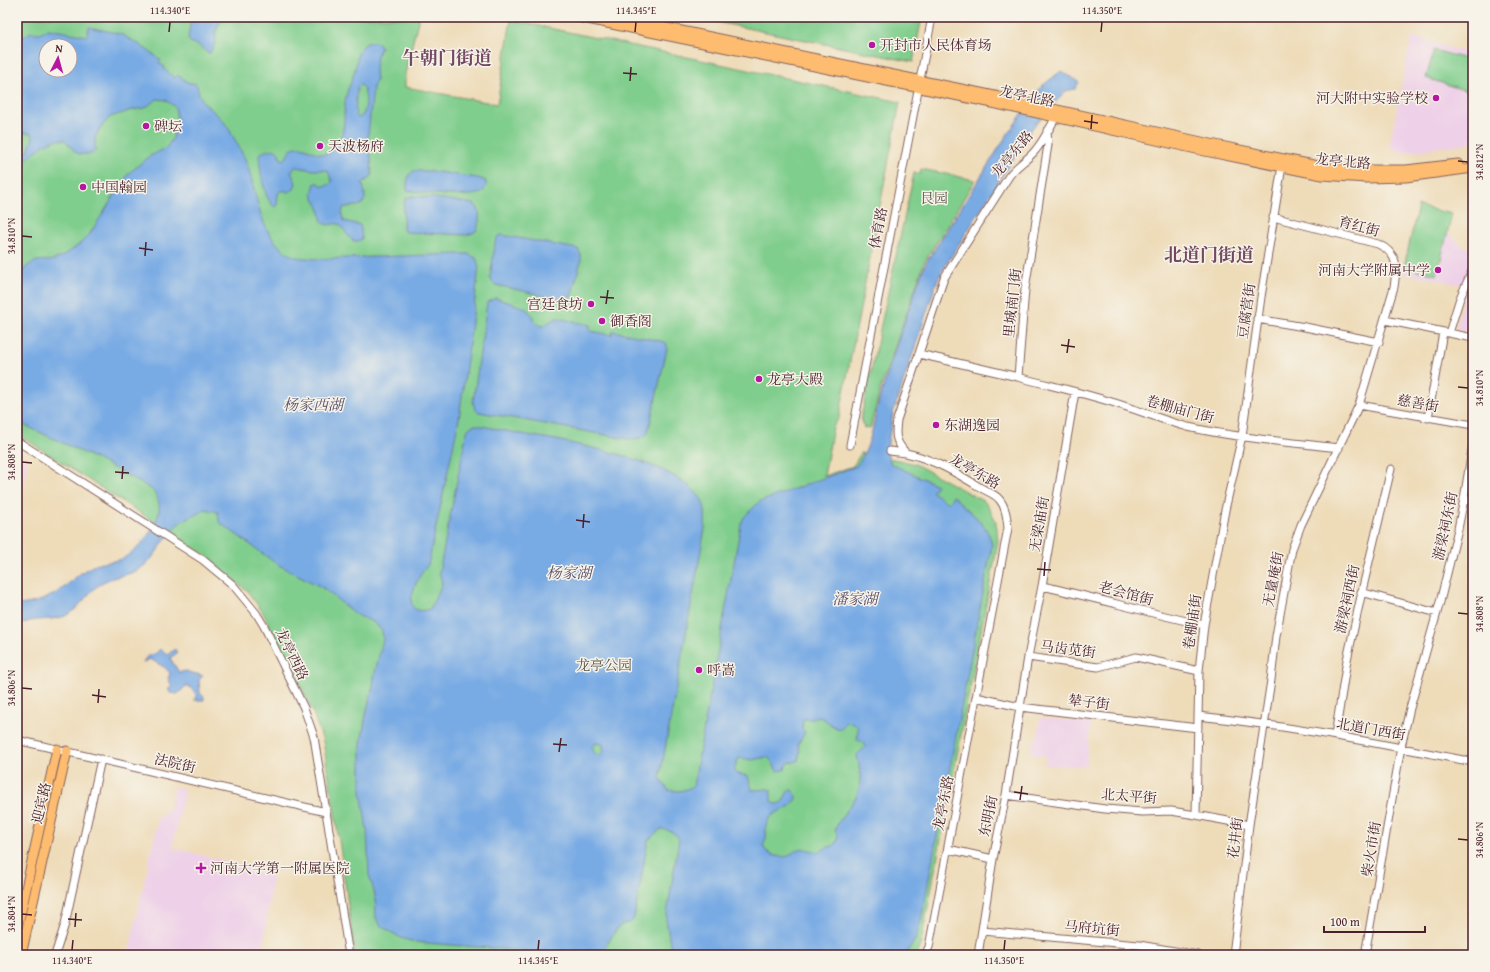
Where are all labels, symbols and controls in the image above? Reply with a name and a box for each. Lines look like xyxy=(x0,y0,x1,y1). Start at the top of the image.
text: 114.340°E xyxy=(150,3,190,18)
text: 114.345°E xyxy=(616,3,656,18)
text: 114.350°E xyxy=(1082,3,1122,18)
place label: 开封市人民体育场 xyxy=(880,35,992,55)
north arrow xyxy=(38,38,78,78)
text: N xyxy=(55,40,64,56)
marker: 开封市人民体育场 xyxy=(867,40,877,50)
district label: 午朝门街道 xyxy=(402,44,492,71)
street label: 龙亭北路 xyxy=(998,80,1056,112)
place label: 河大附中实验学校 xyxy=(1316,88,1428,108)
marker: 河大附中实验学校 xyxy=(1431,93,1441,103)
place label: 碑坛 xyxy=(154,116,182,136)
marker: 碑坛 xyxy=(141,121,151,131)
street label: 龙亭东路 xyxy=(986,126,1038,182)
place label: 天波杨府 xyxy=(328,136,384,156)
marker: 天波杨府 xyxy=(315,141,325,151)
text: 34.812°N xyxy=(1472,143,1487,180)
street label: 龙亭北路 xyxy=(1314,149,1372,173)
place label: 中国翰园 xyxy=(91,177,147,197)
marker: 中国翰园 xyxy=(78,182,88,192)
park label: 艮园 xyxy=(920,188,948,208)
street label: 体育路 xyxy=(864,205,892,251)
street label: 育红街 xyxy=(1336,211,1382,241)
text: 34.810°N xyxy=(4,217,19,254)
district label: 北道门街道 xyxy=(1164,241,1254,268)
place label: 河南大学附属中学 xyxy=(1318,260,1430,280)
marker: 河南大学附属中学 xyxy=(1433,265,1443,275)
street label: 里城南门街 xyxy=(998,267,1026,339)
street label: 豆腐营街 xyxy=(1232,282,1260,340)
place label: 宫廷食坊 xyxy=(527,294,583,314)
marker: 宫廷食坊 xyxy=(586,299,596,309)
place label: 御香阁 xyxy=(610,311,652,331)
marker: 御香阁 xyxy=(597,316,607,326)
place label: 龙亭大殿 xyxy=(767,369,823,389)
text: 34.810°N xyxy=(1472,369,1487,406)
marker: 龙亭大殿 xyxy=(754,374,764,384)
street label: 卷棚庙门街 xyxy=(1144,390,1216,428)
street label: 慈善街 xyxy=(1396,390,1440,416)
water label: 杨家西湖 xyxy=(283,394,346,415)
place label: 东湖逸园 xyxy=(944,415,1000,435)
marker: 东湖逸园 xyxy=(931,420,941,430)
text: 34.808°N xyxy=(4,443,19,480)
street label: 龙亭东路 xyxy=(946,448,1004,494)
street label: 游梁祠东街 xyxy=(1428,490,1462,562)
street label: 无梁庙街 xyxy=(1024,495,1054,553)
street label: 无量庵街 xyxy=(1258,550,1288,608)
water label: 杨家湖 xyxy=(546,562,594,583)
street label: 游梁祠西街 xyxy=(1330,563,1364,635)
street label: 老会馆街 xyxy=(1096,576,1156,610)
water label: 潘家湖 xyxy=(832,588,880,609)
street label: 卷棚庙街 xyxy=(1178,593,1206,651)
text: 34.808°N xyxy=(1472,595,1487,632)
street label: 龙亭西路 xyxy=(271,624,313,684)
street label: 马齿苋街 xyxy=(1039,636,1097,662)
park label: 龙亭公园 xyxy=(576,655,632,675)
place label: 呼嵩 xyxy=(707,660,735,680)
marker: 呼嵩 xyxy=(694,665,704,675)
text: 34.806°N xyxy=(4,669,19,706)
street label: 辇子街 xyxy=(1067,690,1111,714)
street label: 北道门西街 xyxy=(1335,713,1407,745)
street label: 法院街 xyxy=(152,749,198,777)
street label: 龙亭东路 xyxy=(928,774,958,832)
street label: 迎宾路 xyxy=(27,780,55,826)
street label: 北太平街 xyxy=(1100,784,1158,808)
street label: 东明街 xyxy=(974,793,1002,839)
street label: 花井街 xyxy=(1223,816,1247,860)
street label: 柴火市街 xyxy=(1357,820,1385,878)
text: 34.806°N xyxy=(1472,821,1487,858)
place label: 河南大学第一附属医院 xyxy=(210,858,350,878)
marker: 河南大学第一附属医院 xyxy=(195,862,207,874)
text: 34.804°N xyxy=(4,895,19,932)
scale bar xyxy=(1324,908,1425,934)
text: 100 m xyxy=(1330,913,1360,930)
street label: 马府坑街 xyxy=(1063,916,1121,940)
text: 114.340°E xyxy=(52,953,92,968)
text: 114.345°E xyxy=(518,953,558,968)
text: 114.350°E xyxy=(984,953,1024,968)

